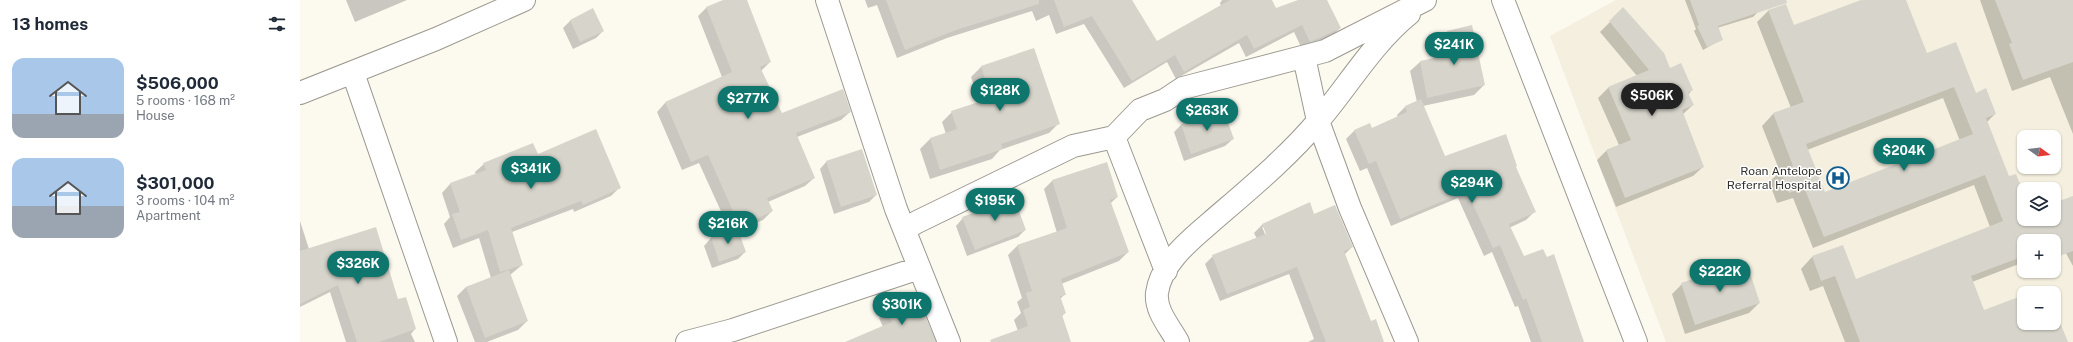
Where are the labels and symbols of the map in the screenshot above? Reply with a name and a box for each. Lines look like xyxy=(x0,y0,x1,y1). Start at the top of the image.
pin: $241K xyxy=(1426,32,1482,66)
pin: $128K xyxy=(972,78,1028,112)
pin: $506K xyxy=(1624,83,1680,117)
pin: $277K xyxy=(720,86,776,120)
pin: $263K xyxy=(1179,98,1235,132)
north arrow xyxy=(2017,130,2061,174)
pin: $204K xyxy=(1876,138,1932,172)
pin: $341K xyxy=(503,156,559,190)
place label: Roan Antelope Referral Hospital xyxy=(1727,164,1822,192)
hospital icon: Roan Antelope Referral Hospital xyxy=(1825,165,1851,191)
pin: $294K xyxy=(1444,170,1500,204)
pin: $195K xyxy=(967,188,1023,222)
pin: $216K xyxy=(700,211,756,245)
pin: $326K xyxy=(330,251,386,285)
pin: $222K xyxy=(1692,259,1748,293)
pin: $301K xyxy=(874,292,930,326)

